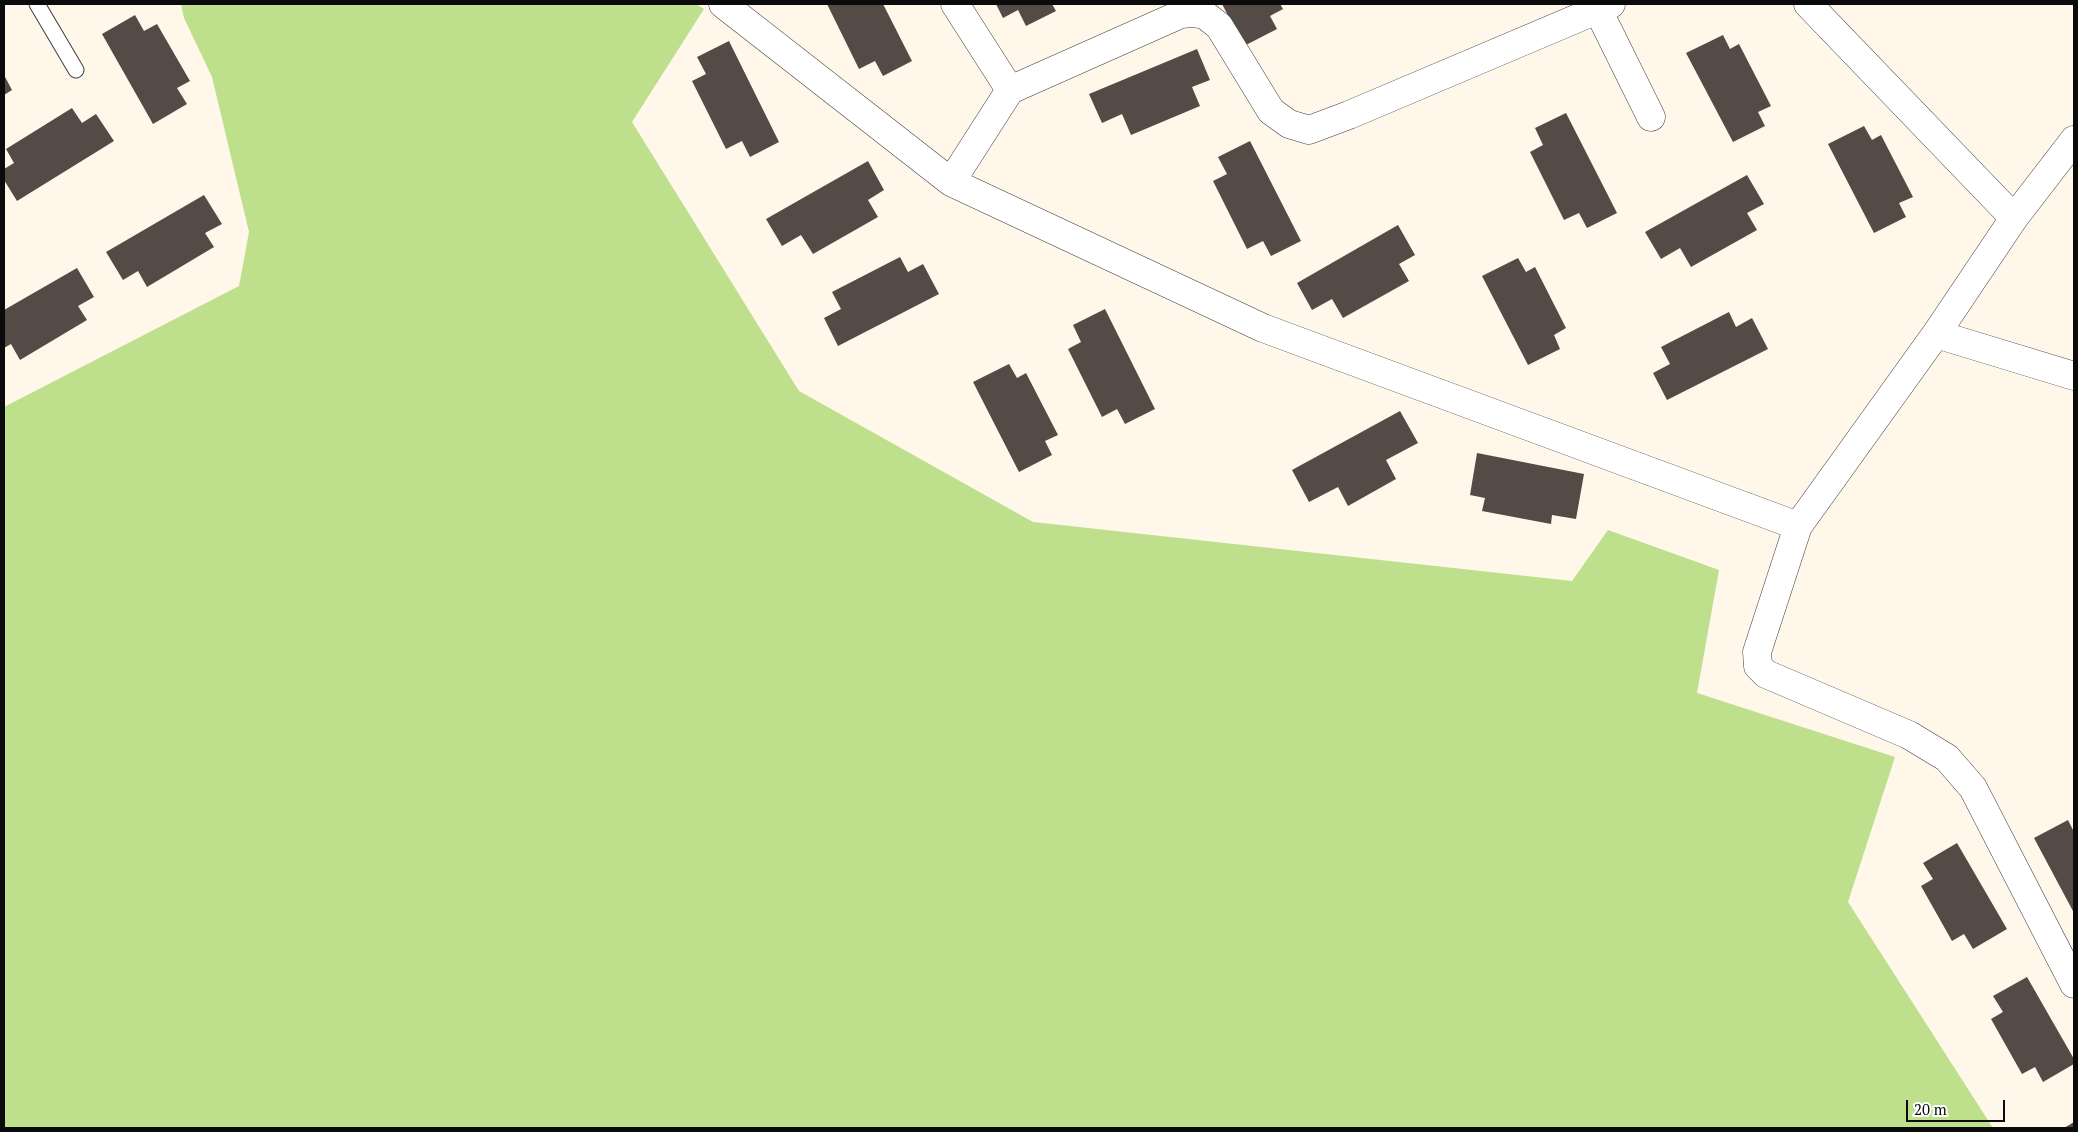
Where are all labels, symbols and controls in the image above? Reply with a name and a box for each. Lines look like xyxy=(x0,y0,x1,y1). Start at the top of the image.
scale bar xyxy=(1908,1090,2007,1122)
text: 20 m xyxy=(1914,1099,1947,1119)

